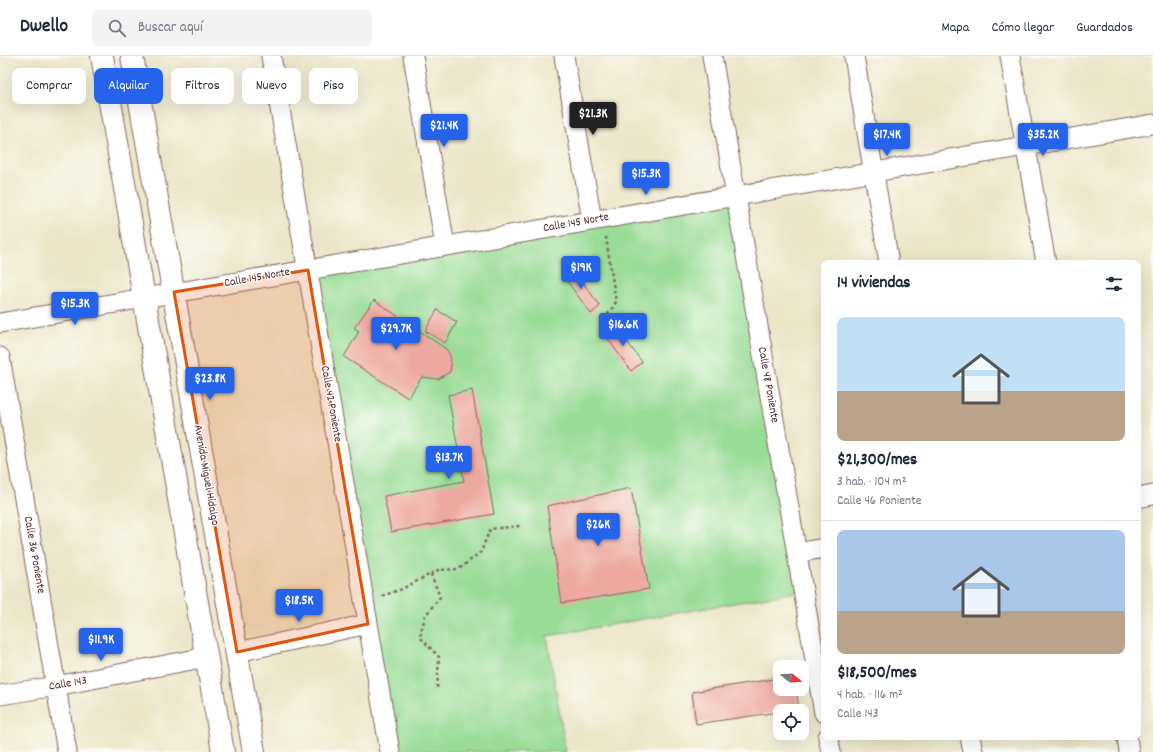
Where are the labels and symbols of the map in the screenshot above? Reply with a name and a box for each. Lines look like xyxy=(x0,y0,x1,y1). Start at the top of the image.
pin: $21.3K xyxy=(560,102,626,136)
pin: $21.4K xyxy=(411,114,477,148)
pin: $17.4K xyxy=(854,123,920,157)
pin: $35.2K xyxy=(1010,123,1076,157)
pin: $15.3K xyxy=(613,162,679,196)
street label: Calle 145 Norte xyxy=(542,209,610,237)
pin: $19K xyxy=(557,256,605,290)
street label: Calle 145 Norte xyxy=(223,264,291,292)
pin: $15.3K xyxy=(42,292,108,326)
pin: $16.6K xyxy=(590,313,656,347)
pin: $29.7K xyxy=(363,317,429,351)
street label: Calle 48 Poniente xyxy=(753,346,783,424)
street label: Calle 42 Poniente xyxy=(316,364,346,444)
pin: $23.8K xyxy=(177,367,243,401)
street label: Avenida Miguel Hidalgo xyxy=(189,423,223,527)
pin: $13.7K xyxy=(416,446,482,480)
pin: $26K xyxy=(574,513,622,547)
street label: Calle 36 Poniente xyxy=(19,515,49,595)
pin: $18.5K xyxy=(266,589,332,623)
pin: $11.9K xyxy=(68,628,134,662)
north arrow xyxy=(773,660,809,696)
street label: Calle 143 xyxy=(48,672,88,696)

